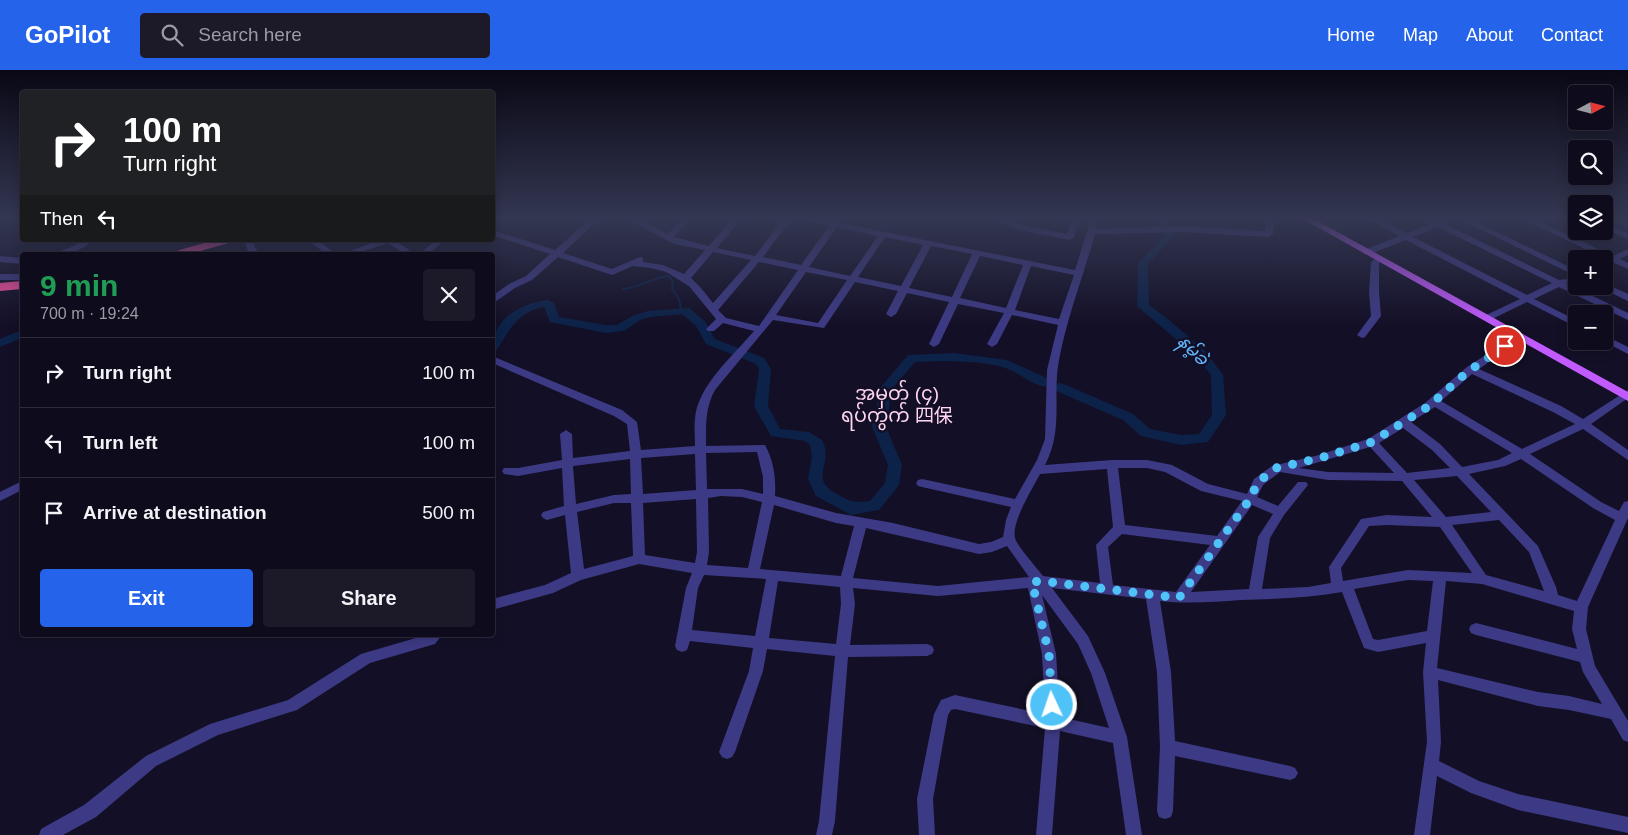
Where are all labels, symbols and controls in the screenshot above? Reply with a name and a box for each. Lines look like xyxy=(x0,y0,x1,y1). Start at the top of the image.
search box xyxy=(140,13,490,58)
text: GoPilot xyxy=(25,21,110,48)
icon: search xyxy=(158,21,186,49)
text: Search here xyxy=(198,24,302,45)
text: Home xyxy=(1327,25,1375,45)
text: Map xyxy=(1403,25,1438,45)
text: About xyxy=(1466,25,1513,45)
text: Contact xyxy=(1541,25,1603,45)
north arrow xyxy=(1568,85,1612,130)
map controls xyxy=(1568,85,1613,350)
icon: right xyxy=(40,110,105,175)
text: 100 m xyxy=(123,110,222,149)
button: search xyxy=(1568,140,1613,185)
text: Turn right xyxy=(123,151,216,176)
button: layers xyxy=(1568,195,1613,240)
icon: left xyxy=(93,205,121,233)
text: Then xyxy=(40,208,83,229)
button: + xyxy=(1568,250,1613,295)
text: 9 min xyxy=(40,269,118,302)
button: close xyxy=(423,269,475,321)
text: 700 m · 19:24 xyxy=(40,305,139,322)
button: − xyxy=(1568,305,1613,350)
pin xyxy=(1484,325,1526,367)
water label: နမ့်ခဲ xyxy=(1170,329,1215,373)
icon: arrive xyxy=(1491,332,1519,360)
icon: right xyxy=(40,359,68,387)
text: Turn right xyxy=(83,362,171,383)
text: 100 m xyxy=(422,362,475,383)
district label: အမှတ် (၄) ရပ်ကွက် 四保 xyxy=(841,379,953,431)
icon: left xyxy=(40,429,68,457)
text: Turn left xyxy=(83,432,158,453)
text: 100 m xyxy=(422,432,475,453)
icon: arrive xyxy=(40,499,68,527)
text: Arrive at destination xyxy=(83,502,267,523)
text: 500 m xyxy=(422,502,475,523)
button: Exit xyxy=(40,569,253,627)
button: Share xyxy=(263,569,475,627)
position arrow xyxy=(1025,678,1077,730)

